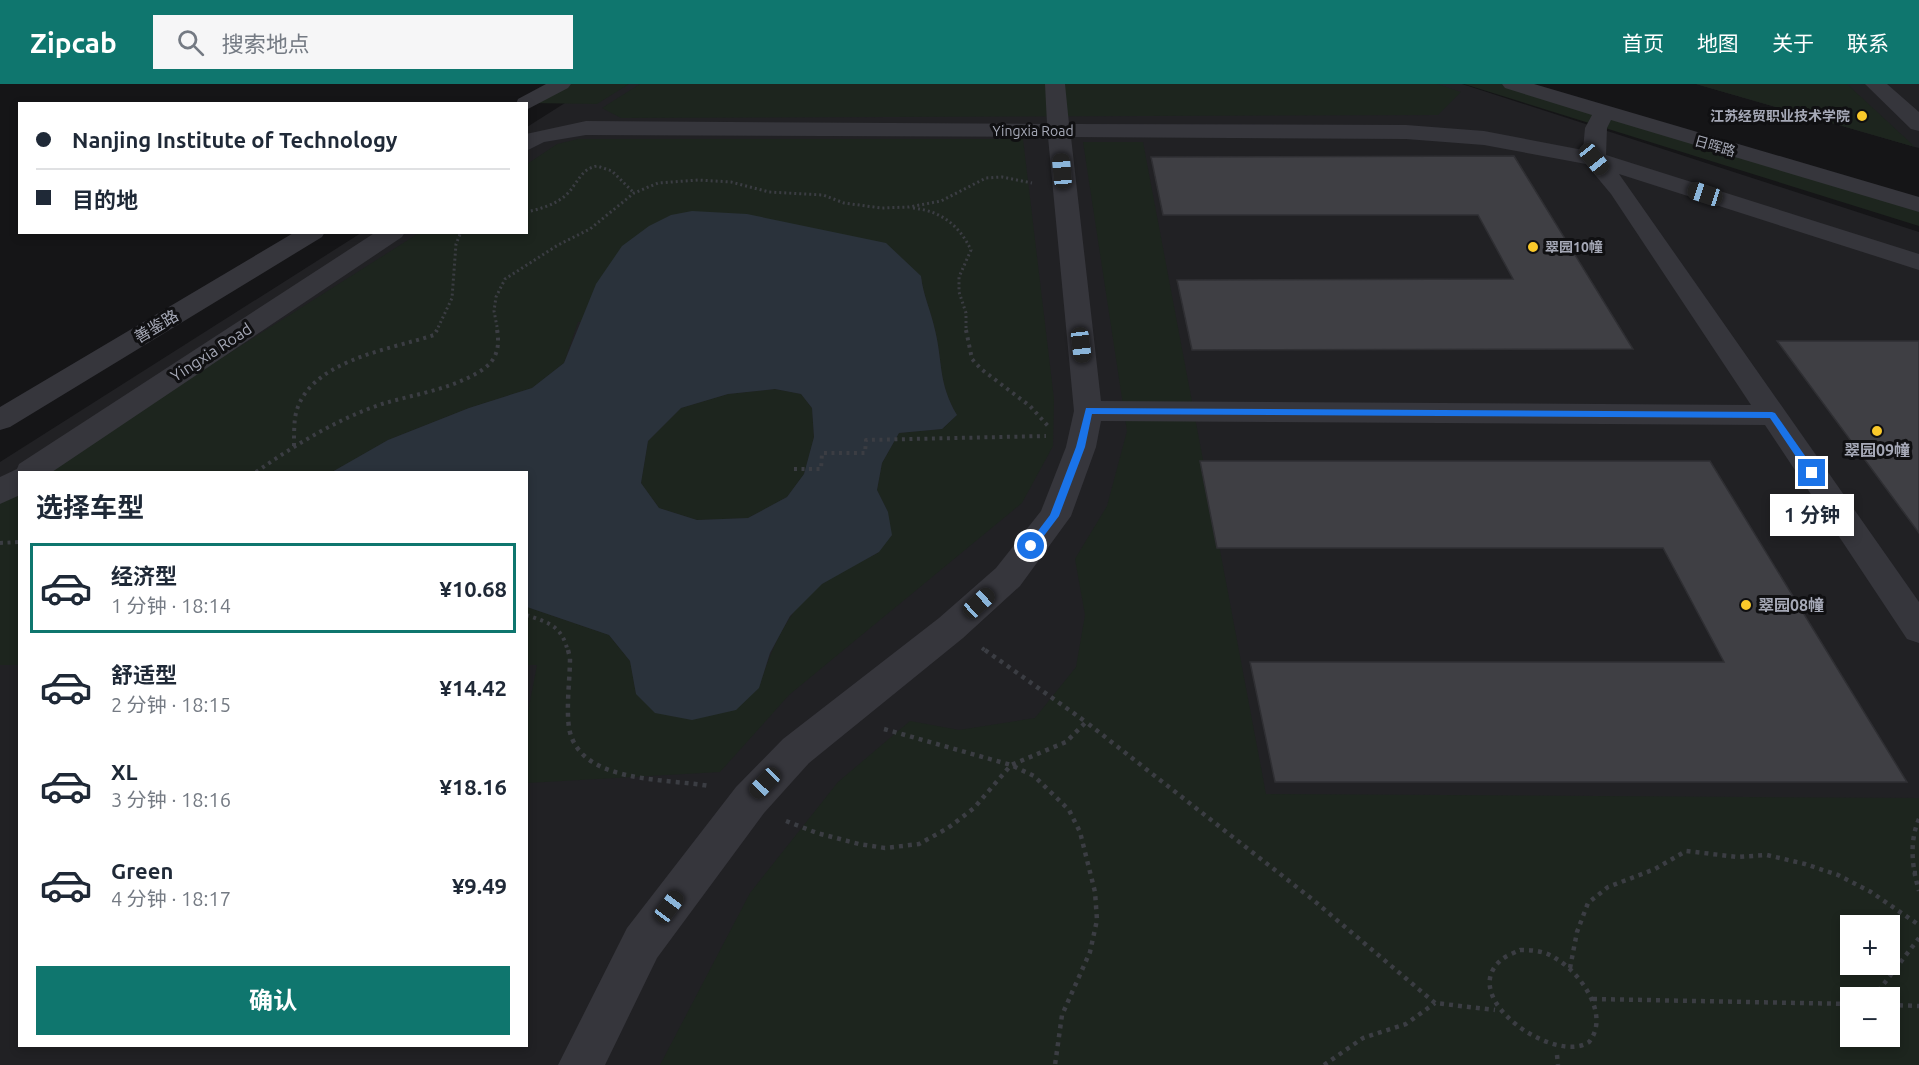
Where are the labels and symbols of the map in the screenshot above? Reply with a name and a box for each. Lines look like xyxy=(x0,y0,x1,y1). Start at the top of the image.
place label: 江苏经贸职业技术学院 xyxy=(1710,108,1850,124)
marker: 江苏经贸职业技术学院 xyxy=(1855,109,1869,123)
street label: Yingxia Road xyxy=(992,123,1074,139)
street label: 日晖路 xyxy=(1693,133,1737,159)
car xyxy=(1576,139,1612,179)
car xyxy=(1051,152,1073,190)
car xyxy=(1685,180,1725,208)
place label: 翠园10幢 xyxy=(1545,239,1603,255)
marker: 翠园10幢 xyxy=(1526,240,1540,254)
street label: 善鉴路 xyxy=(131,306,181,346)
street label: Yingxia Road xyxy=(167,319,255,385)
car xyxy=(1070,326,1092,364)
marker: 翠园09幢 xyxy=(1870,424,1884,438)
place label: 翠园09幢 xyxy=(1844,441,1910,459)
route end xyxy=(1798,459,1825,486)
callout: 1 分钟 xyxy=(1770,494,1854,536)
route start xyxy=(1017,532,1044,559)
car xyxy=(960,584,998,622)
place label: 翠园08幢 xyxy=(1758,596,1824,614)
marker: 翠园08幢 xyxy=(1739,598,1753,612)
car xyxy=(746,764,784,802)
car xyxy=(651,887,687,927)

